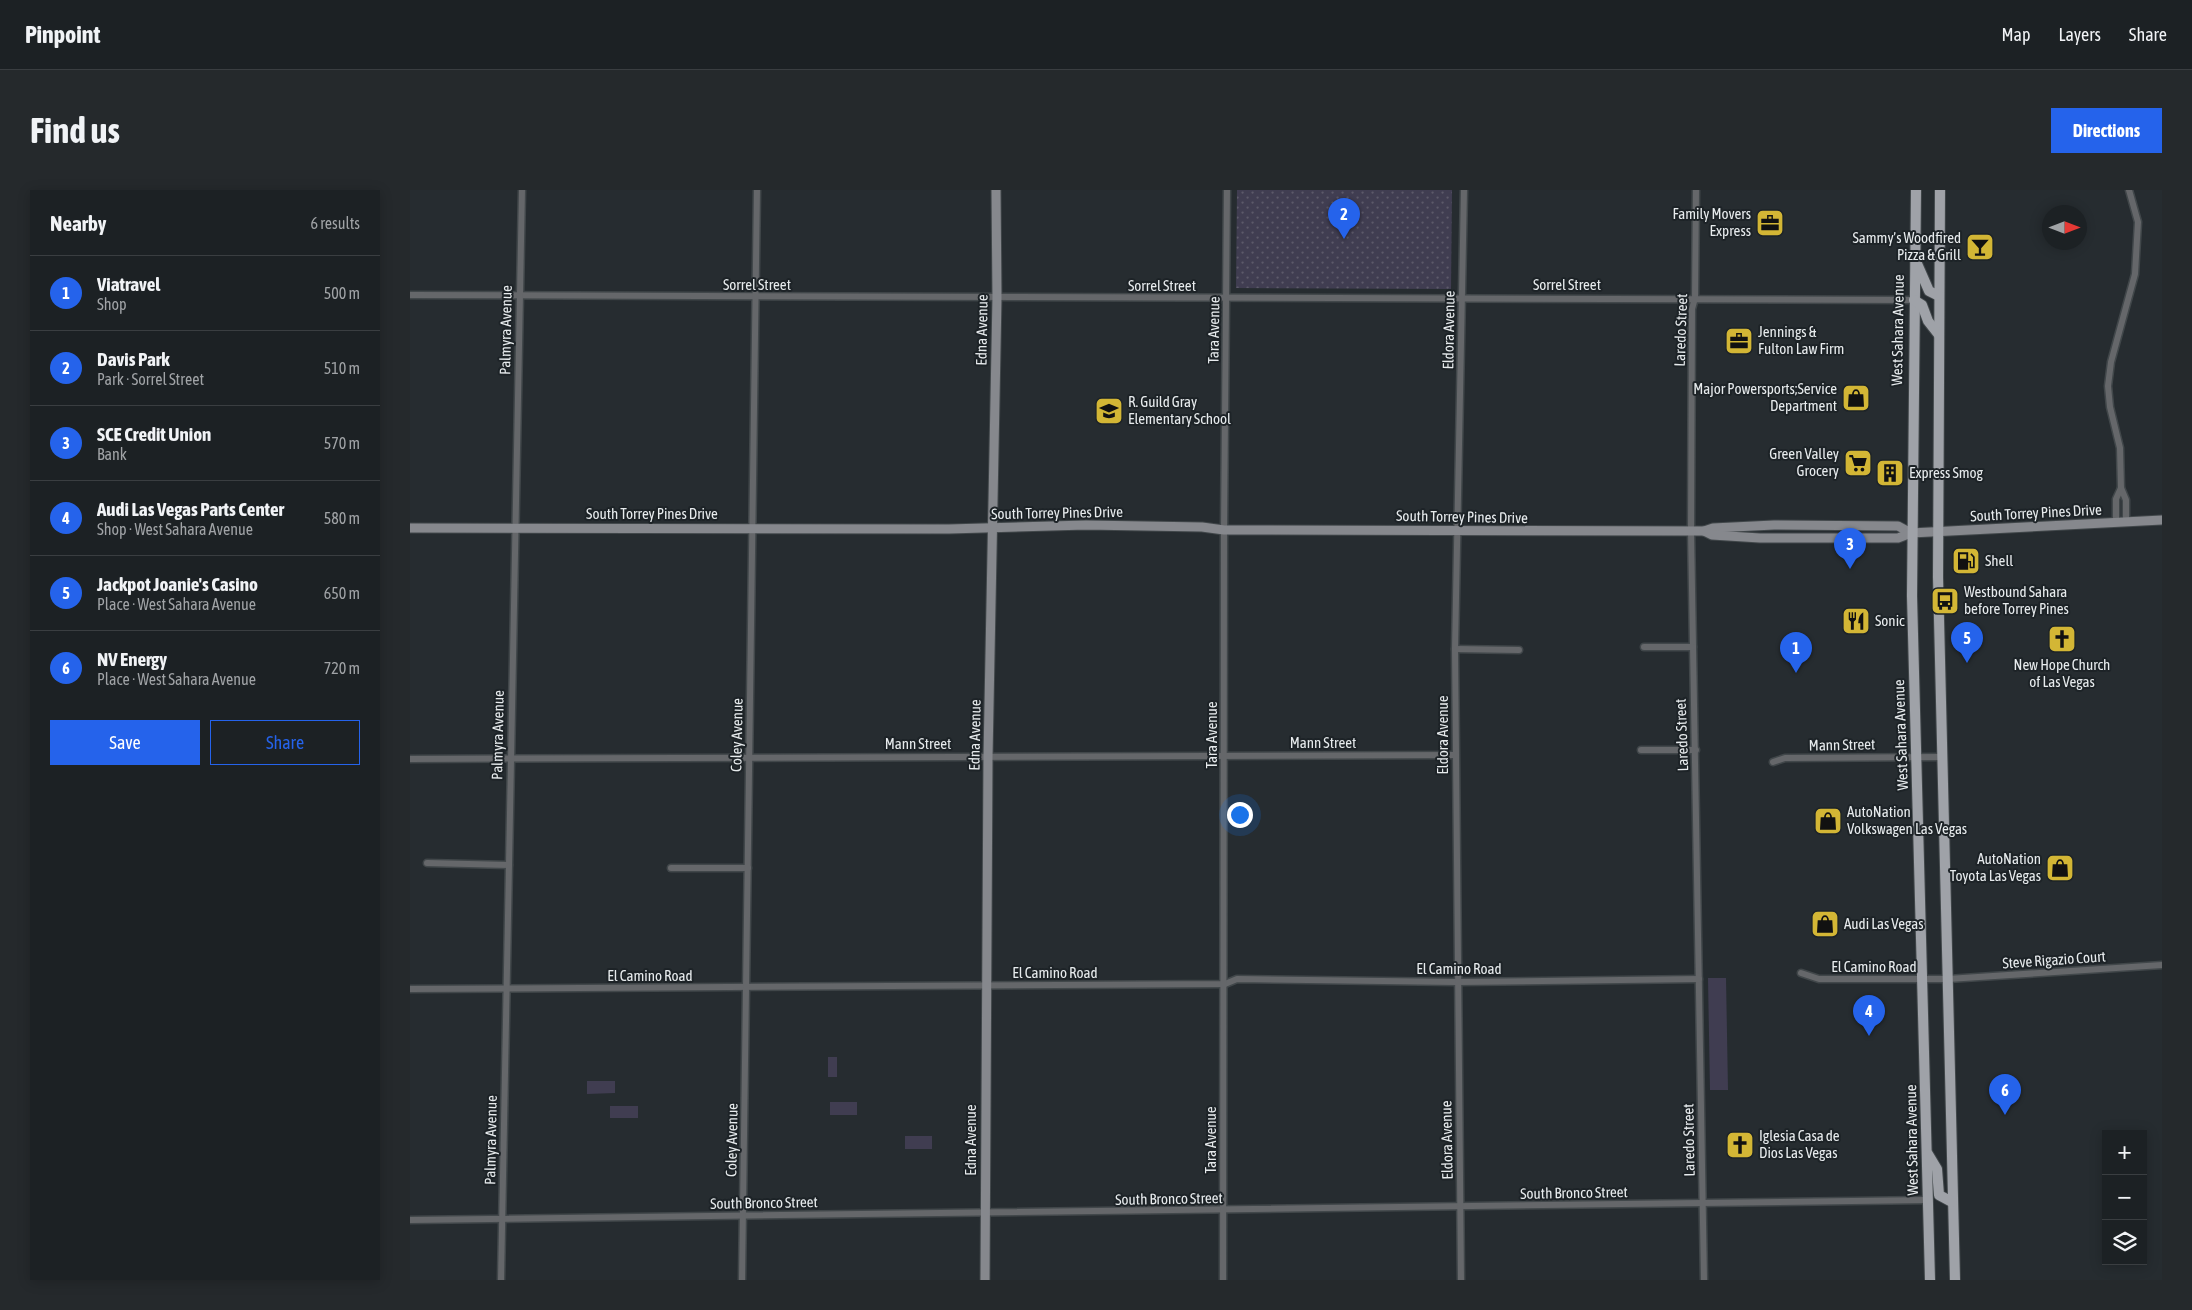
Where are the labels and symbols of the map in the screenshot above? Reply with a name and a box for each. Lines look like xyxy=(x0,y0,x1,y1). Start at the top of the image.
pin: 2 xyxy=(1328,198,1360,239)
place label: Family Movers Express xyxy=(1672,205,1751,239)
north arrow xyxy=(2042,205,2087,250)
office icon: Family Movers Express xyxy=(1755,208,1785,238)
place label: Sammy’s Woodfired Pizza & Grill xyxy=(1853,229,1961,263)
bar icon: Sammy’s Woodfired Pizza & Grill xyxy=(1965,232,1995,262)
street label: West Sahara Avenue xyxy=(1888,274,1907,386)
street label: Sorrel Street xyxy=(723,276,791,293)
street label: Sorrel Street xyxy=(1533,276,1601,293)
street label: Sorrel Street xyxy=(1128,277,1196,294)
street label: Palmyra Avenue xyxy=(496,285,515,375)
street label: Eldora Avenue xyxy=(1439,290,1458,370)
street label: Laredo Street xyxy=(1671,293,1690,367)
street label: Edna Avenue xyxy=(972,294,991,366)
street label: Tara Avenue xyxy=(1204,296,1223,364)
place label: Jennings & Fulton Law Firm xyxy=(1758,323,1844,357)
office icon: Jennings & Fulton Law Firm xyxy=(1724,326,1754,356)
place label: Major Powersports;Service Department xyxy=(1693,380,1837,414)
shop icon: Major Powersports;Service Department xyxy=(1841,383,1871,413)
place label: R. Guild Gray Elementary School xyxy=(1128,393,1231,427)
school or university icon: R. Guild Gray Elementary School xyxy=(1094,396,1124,426)
place label: Green Valley Grocery xyxy=(1769,445,1839,479)
supermarket icon: Green Valley Grocery xyxy=(1843,448,1873,478)
building icon: Express Smog xyxy=(1875,458,1905,488)
place label: Express Smog xyxy=(1909,464,1984,481)
street label: South Torrey Pines Drive xyxy=(1970,501,2102,524)
street label: South Torrey Pines Drive xyxy=(991,503,1123,522)
street label: South Torrey Pines Drive xyxy=(586,505,718,522)
street label: South Torrey Pines Drive xyxy=(1396,507,1528,526)
pin: 3 xyxy=(1834,528,1866,569)
fuel station icon: Shell xyxy=(1951,546,1981,576)
place label: Shell xyxy=(1985,552,2013,569)
place label: Westbound Sahara before Torrey Pines xyxy=(1964,583,2069,617)
bus stop icon: Westbound Sahara before Torrey Pines xyxy=(1930,586,1960,616)
restaurant icon: Sonic xyxy=(1841,606,1871,636)
place label: Sonic xyxy=(1875,612,1905,629)
pin: 5 xyxy=(1951,622,1983,663)
church icon: New Hope Church of Las Vegas xyxy=(2047,624,2077,654)
pin: 1 xyxy=(1780,632,1812,673)
place label: New Hope Church of Las Vegas xyxy=(2014,656,2110,690)
street label: West Sahara Avenue xyxy=(1890,679,1911,791)
street label: Palmyra Avenue xyxy=(488,690,507,780)
street label: Eldora Avenue xyxy=(1434,695,1451,775)
street label: Coley Avenue xyxy=(727,698,746,772)
street label: Laredo Street xyxy=(1672,698,1691,772)
street label: Edna Avenue xyxy=(965,699,984,771)
street label: Tara Avenue xyxy=(1203,701,1220,769)
street label: Mann Street xyxy=(1290,734,1356,751)
street label: Mann Street xyxy=(885,735,951,752)
street label: Mann Street xyxy=(1809,735,1875,754)
your location xyxy=(1227,802,1253,828)
place label: AutoNation Volkswagen Las Vegas xyxy=(1847,803,1967,837)
shop icon: AutoNation Volkswagen Las Vegas xyxy=(1813,806,1843,836)
place label: AutoNation Toyota Las Vegas xyxy=(1950,850,2041,884)
shop icon: AutoNation Toyota Las Vegas xyxy=(2045,853,2075,883)
shop icon: Audi Las Vegas xyxy=(1810,909,1840,939)
place label: Audi Las Vegas xyxy=(1844,915,1923,932)
street label: Steve Rigazio Court xyxy=(2002,947,2106,972)
street label: El Camino Road xyxy=(1831,958,1917,975)
street label: El Camino Road xyxy=(1416,960,1502,977)
street label: El Camino Road xyxy=(1012,964,1098,981)
street label: El Camino Road xyxy=(607,967,693,984)
pin: 4 xyxy=(1853,995,1885,1036)
pin: 6 xyxy=(1989,1074,2021,1115)
street label: West Sahara Avenue xyxy=(1902,1084,1921,1196)
street label: Palmyra Avenue xyxy=(481,1095,500,1185)
street label: Eldora Avenue xyxy=(1437,1100,1456,1180)
street label: Coley Avenue xyxy=(722,1103,741,1177)
street label: Laredo Street xyxy=(1679,1103,1698,1177)
street label: Edna Avenue xyxy=(962,1104,979,1176)
street label: Tara Avenue xyxy=(1202,1106,1219,1174)
place label: Iglesia Casa de Dios Las Vegas xyxy=(1759,1127,1840,1161)
church icon: Iglesia Casa de Dios Las Vegas xyxy=(1725,1130,1755,1160)
street label: South Bronco Street xyxy=(1520,1183,1628,1202)
street label: South Bronco Street xyxy=(1115,1189,1223,1208)
street label: South Bronco Street xyxy=(710,1193,818,1212)

